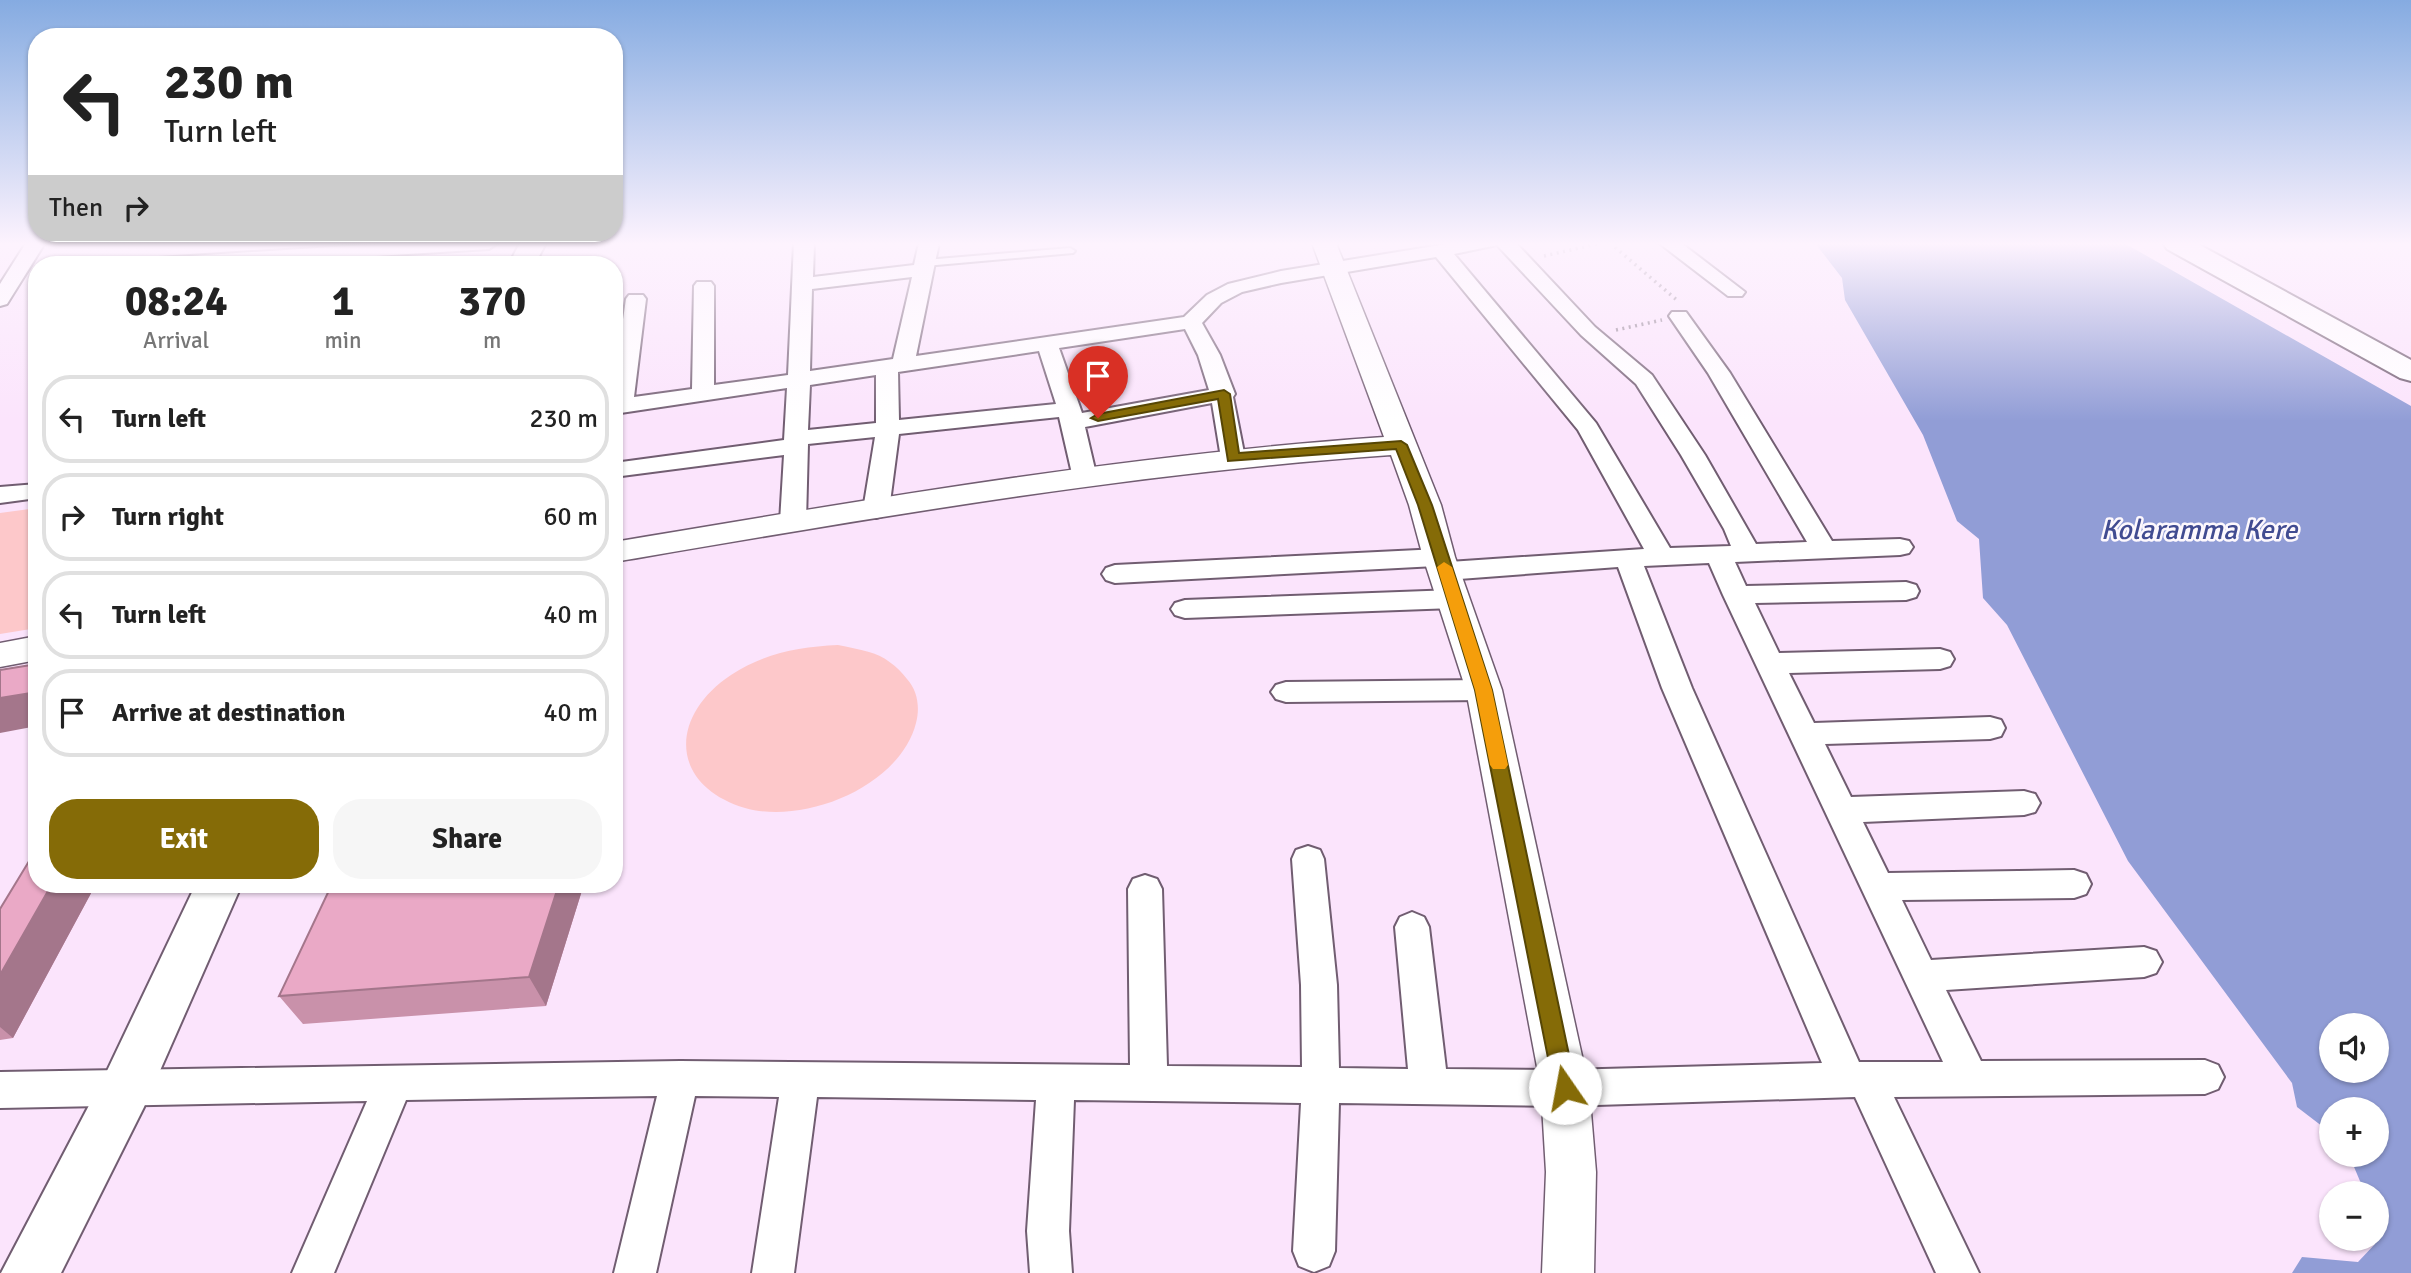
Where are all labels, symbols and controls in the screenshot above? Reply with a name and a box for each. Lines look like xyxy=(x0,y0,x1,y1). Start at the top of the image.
text: 230 m xyxy=(164,52,294,112)
icon: left xyxy=(49,56,140,147)
text: Turn left xyxy=(164,112,277,151)
icon: right xyxy=(117,189,155,227)
text: Then xyxy=(49,192,103,224)
text: 08:24 xyxy=(125,276,228,327)
text: 1 xyxy=(332,276,354,327)
text: 370 xyxy=(458,276,526,327)
text: Arrival xyxy=(143,326,209,355)
text: min xyxy=(324,326,362,355)
text: m xyxy=(483,326,501,355)
pin xyxy=(1068,346,1128,418)
icon: arrive xyxy=(1079,357,1117,395)
icon: left xyxy=(53,400,91,438)
text: Turn left xyxy=(112,403,206,435)
text: 230 m xyxy=(529,403,598,435)
icon: right xyxy=(53,498,91,536)
text: Turn right xyxy=(112,501,224,533)
text: 60 m xyxy=(543,501,598,533)
water label: Kolaramma Kere xyxy=(2101,513,2299,547)
icon: left xyxy=(53,596,91,634)
text: Turn left xyxy=(112,599,206,631)
text: 40 m xyxy=(543,599,598,631)
icon: arrive xyxy=(53,694,91,732)
text: Arrive at destination xyxy=(112,697,345,729)
text: 40 m xyxy=(543,697,598,729)
button: Exit xyxy=(49,799,319,879)
button: Share xyxy=(333,799,602,879)
map controls xyxy=(2319,1013,2389,1251)
button: sound xyxy=(2319,1013,2389,1083)
position arrow xyxy=(1528,1051,1602,1125)
button: + xyxy=(2319,1097,2389,1167)
button: − xyxy=(2319,1181,2389,1251)

